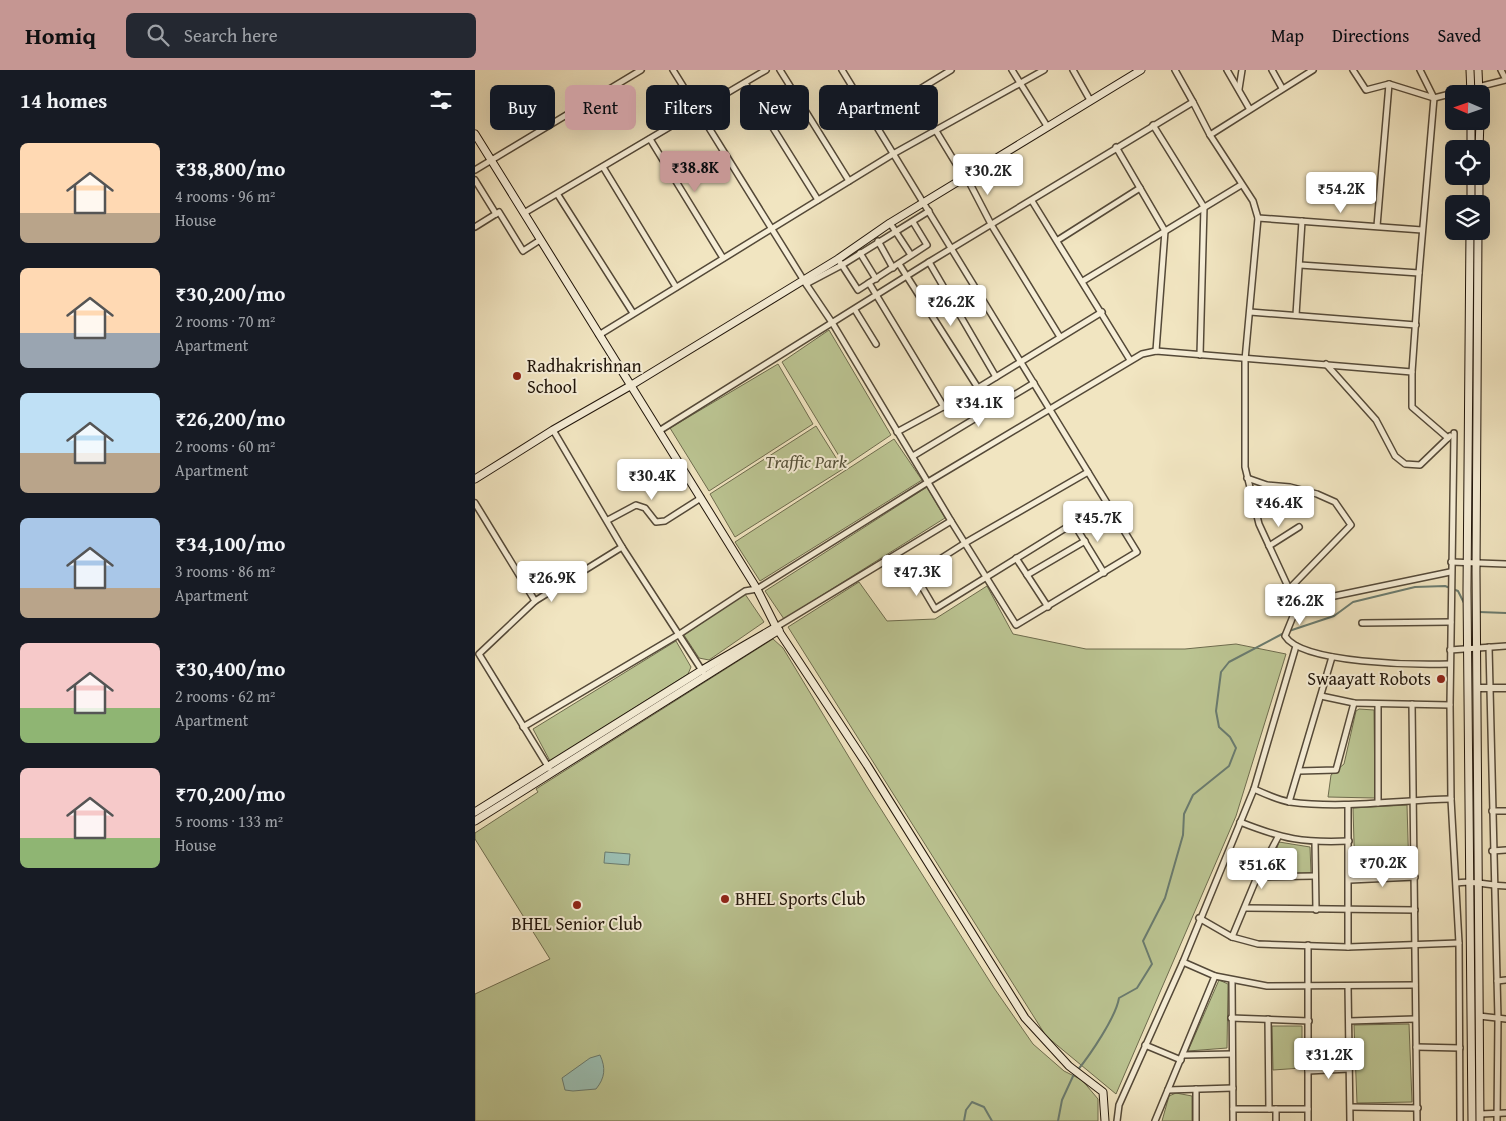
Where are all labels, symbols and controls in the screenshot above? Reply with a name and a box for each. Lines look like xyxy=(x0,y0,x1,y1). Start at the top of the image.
search box xyxy=(126,13,476,58)
text: Homiq xyxy=(25,18,96,53)
icon: search xyxy=(144,21,172,49)
text: Search here xyxy=(184,21,278,49)
text: Map xyxy=(1271,22,1304,49)
text: Directions xyxy=(1332,22,1409,49)
text: Saved xyxy=(1437,22,1481,49)
text: 14 homes xyxy=(20,85,107,116)
chip: Buy xyxy=(490,85,555,130)
chip: Rent xyxy=(565,85,636,130)
chip: Filters xyxy=(646,85,730,130)
chip: New xyxy=(740,85,809,130)
chip: Apartment xyxy=(819,85,938,130)
north arrow xyxy=(1445,85,1490,130)
map controls xyxy=(1445,85,1490,240)
icon: filters xyxy=(427,86,455,114)
button: locate xyxy=(1445,140,1490,185)
pin: ₹38.8K xyxy=(654,150,736,193)
text: ₹38,800/mo xyxy=(175,153,285,184)
pin: ₹30.2K xyxy=(947,154,1029,196)
text: ₹38.8K xyxy=(671,155,719,179)
text: ₹30.2K xyxy=(964,158,1012,182)
icon: home xyxy=(60,163,120,223)
pin: ₹54.2K xyxy=(1300,172,1382,214)
text: ₹54.2K xyxy=(1317,176,1365,200)
text: 4 rooms · 96 m² xyxy=(175,184,275,208)
button: layers xyxy=(1445,195,1490,240)
text: House xyxy=(175,208,216,232)
text: ₹30,200/mo xyxy=(175,278,285,309)
pin: ₹26.2K xyxy=(910,284,992,327)
icon: home xyxy=(60,288,120,348)
text: ₹26.2K xyxy=(927,289,975,313)
text: 2 rooms · 70 m² xyxy=(175,309,275,333)
text: Apartment xyxy=(175,333,248,357)
place label: Radhakrishnan School xyxy=(527,352,642,400)
marker: Radhakrishnan School xyxy=(511,370,523,382)
pin: ₹34.1K xyxy=(938,386,1020,428)
text: ₹34.1K xyxy=(955,390,1003,414)
text: ₹26,200/mo xyxy=(175,403,285,434)
icon: home xyxy=(60,413,120,473)
text: 2 rooms · 60 m² xyxy=(175,434,275,458)
park label: Traffic Park xyxy=(765,448,848,475)
text: Apartment xyxy=(175,458,248,482)
pin: ₹30.4K xyxy=(611,458,693,501)
text: ₹30.4K xyxy=(628,463,676,487)
pin: ₹46.4K xyxy=(1238,486,1320,528)
text: ₹46.4K xyxy=(1255,490,1303,514)
pin: ₹45.7K xyxy=(1057,500,1139,543)
text: ₹45.7K xyxy=(1074,505,1122,529)
text: ₹34,100/mo xyxy=(175,528,285,559)
icon: home xyxy=(60,538,120,598)
pin: ₹47.3K xyxy=(876,554,958,597)
text: 3 rooms · 86 m² xyxy=(175,559,275,583)
text: ₹47.3K xyxy=(893,559,941,583)
pin: ₹26.9K xyxy=(511,560,593,603)
text: ₹26.9K xyxy=(528,565,576,589)
text: Apartment xyxy=(175,583,248,607)
pin: ₹26.2K xyxy=(1259,584,1341,626)
text: ₹26.2K xyxy=(1276,588,1324,612)
text: ₹30,400/mo xyxy=(175,653,285,684)
icon: home xyxy=(60,663,120,723)
place label: Swaayatt Robots xyxy=(1307,665,1431,692)
marker: Swaayatt Robots xyxy=(1435,673,1447,685)
text: 2 rooms · 62 m² xyxy=(175,684,275,708)
text: Apartment xyxy=(175,708,248,732)
text: ₹70,200/mo xyxy=(175,778,285,809)
icon: home xyxy=(60,788,120,848)
text: 5 rooms · 133 m² xyxy=(175,809,283,833)
text: House xyxy=(175,833,216,857)
pin: ₹70.2K xyxy=(1342,846,1424,888)
pin: ₹51.6K xyxy=(1221,848,1303,890)
text: ₹70.2K xyxy=(1359,850,1407,874)
text: ₹51.6K xyxy=(1238,852,1286,876)
place label: BHEL Sports Club xyxy=(735,885,865,912)
marker: BHEL Sports Club xyxy=(719,893,731,905)
marker: BHEL Senior Club xyxy=(571,899,583,911)
place label: BHEL Senior Club xyxy=(512,910,642,937)
pin: ₹31.2K xyxy=(1288,1038,1370,1080)
text: ₹31.2K xyxy=(1305,1042,1353,1066)

